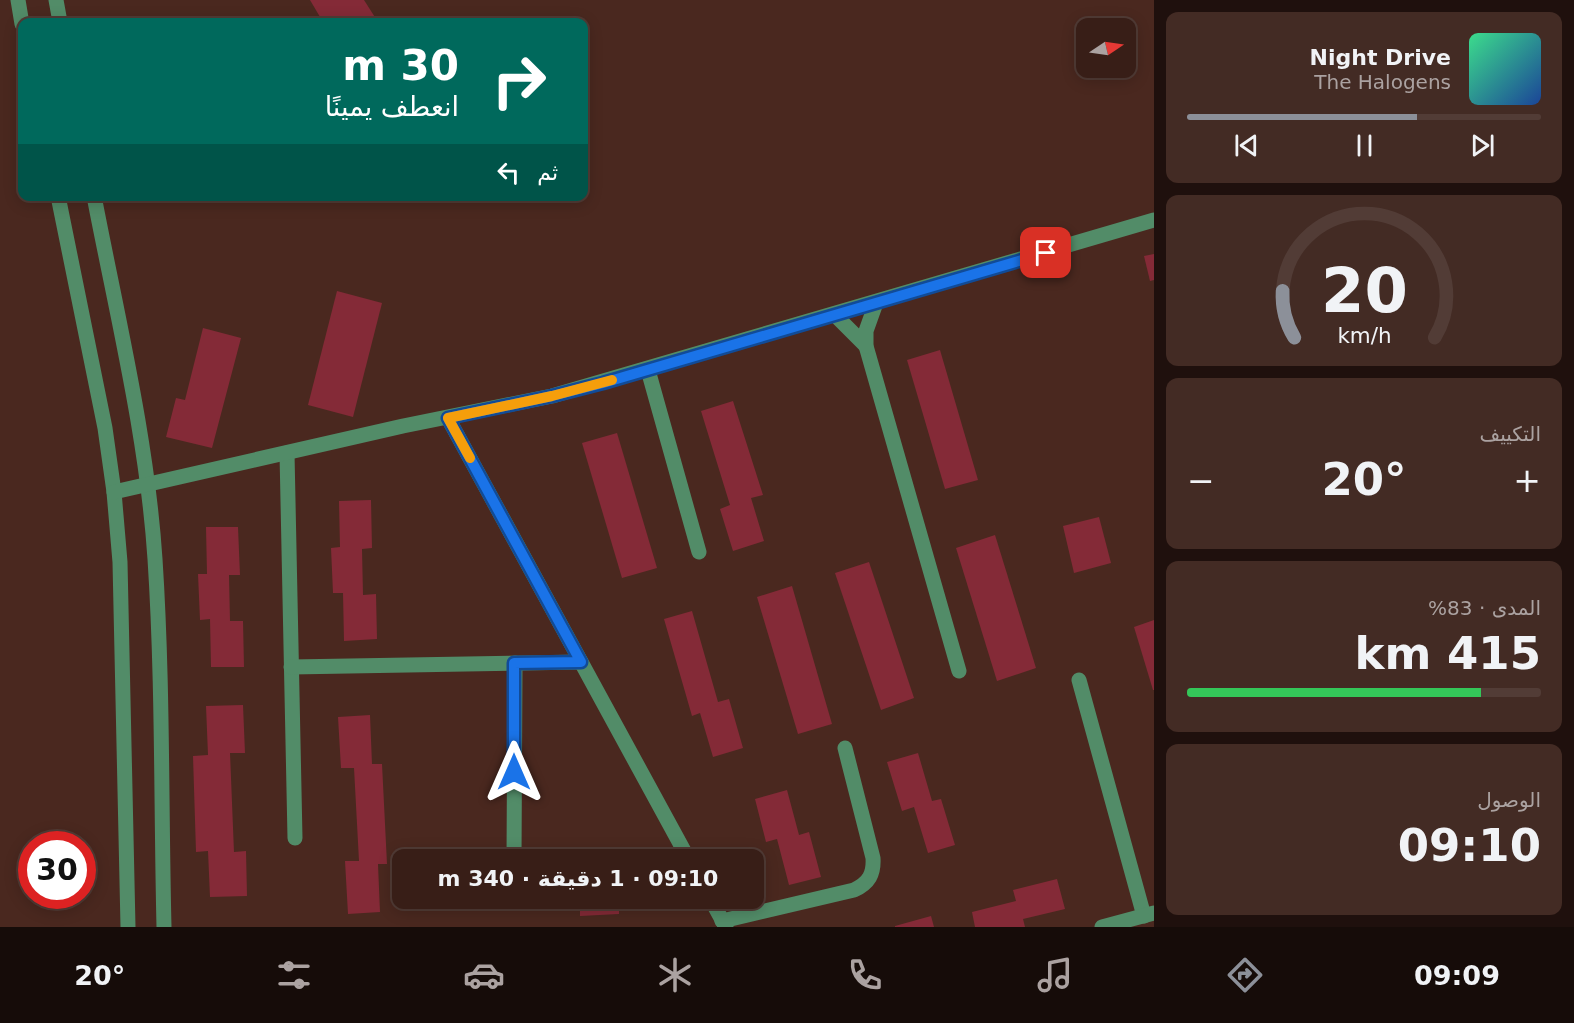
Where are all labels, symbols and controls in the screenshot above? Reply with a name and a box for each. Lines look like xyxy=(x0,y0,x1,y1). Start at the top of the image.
north arrow xyxy=(1076,18,1136,78)
map controls xyxy=(1076,18,1136,78)
text: 30 m xyxy=(342,41,459,90)
icon: right xyxy=(480,42,558,120)
text: Night Drive xyxy=(1310,45,1451,70)
text: The Halogens xyxy=(1314,70,1451,94)
text: انعطف يمينًا xyxy=(325,91,459,122)
icon: previous xyxy=(1230,129,1263,162)
icon: pause xyxy=(1348,129,1381,162)
icon: next xyxy=(1466,129,1499,162)
icon: left xyxy=(492,156,525,189)
text: ثم xyxy=(537,160,558,185)
pin xyxy=(1020,227,1071,278)
icon: arrive xyxy=(1029,236,1062,269)
text: 20 xyxy=(1321,254,1407,327)
text: km/h xyxy=(1337,323,1391,348)
text: التكييف xyxy=(1479,422,1541,446)
text: 20° xyxy=(1321,453,1407,506)
text: − xyxy=(1187,461,1215,500)
text: + xyxy=(1513,461,1541,500)
text: المدى · 83% xyxy=(1428,596,1541,620)
text: 415 km xyxy=(1355,627,1541,680)
position arrow xyxy=(482,740,546,804)
text: الوصول xyxy=(1477,788,1541,812)
text: 09:10 xyxy=(1398,819,1541,872)
speed limit sign: 30 xyxy=(18,831,96,909)
text: 09:10 · 1 دقيقة · 340 m xyxy=(438,866,718,891)
icon: filters xyxy=(273,954,315,996)
icon: car xyxy=(463,954,505,996)
icon: climate xyxy=(654,954,696,996)
icon: phone xyxy=(844,954,886,996)
icon: music xyxy=(1034,954,1076,996)
icon: directions xyxy=(1224,954,1266,996)
text: 20° xyxy=(74,960,125,991)
text: 09:09 xyxy=(1414,960,1500,991)

